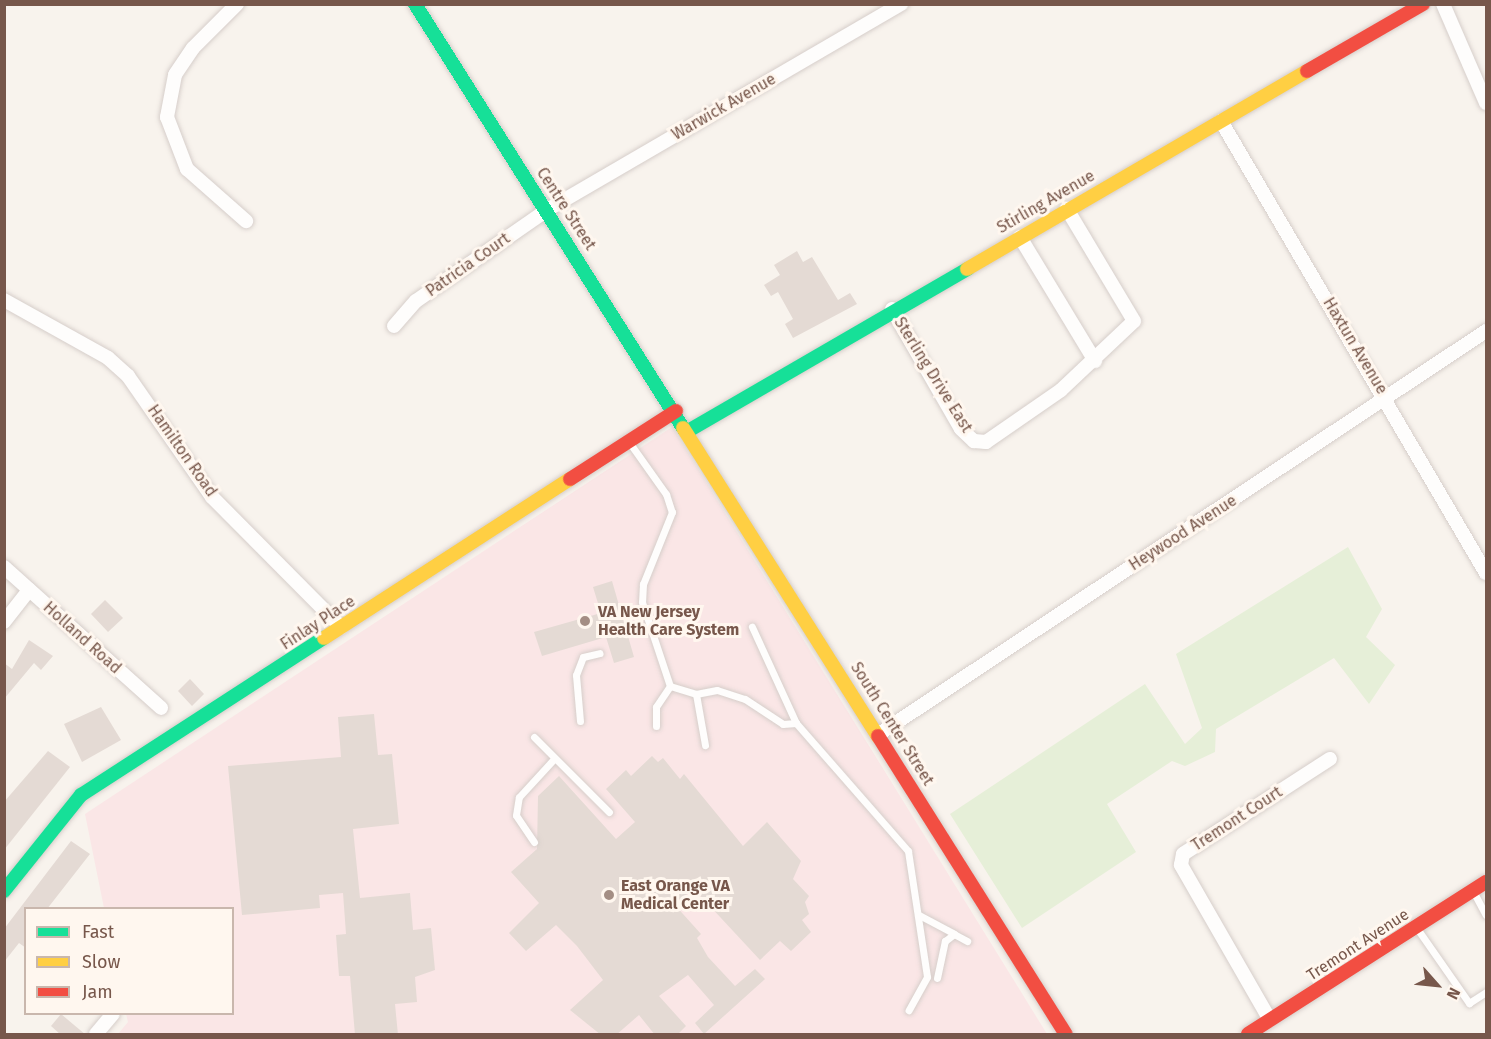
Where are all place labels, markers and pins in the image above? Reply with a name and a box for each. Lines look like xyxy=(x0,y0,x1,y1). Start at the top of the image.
place label: VA New Jersey Health Care System xyxy=(598,602,739,640)
marker: VA New Jersey Health Care System xyxy=(576,612,594,630)
place label: East Orange VA Medical Center xyxy=(621,876,730,914)
marker: East Orange VA Medical Center xyxy=(602,888,616,902)

